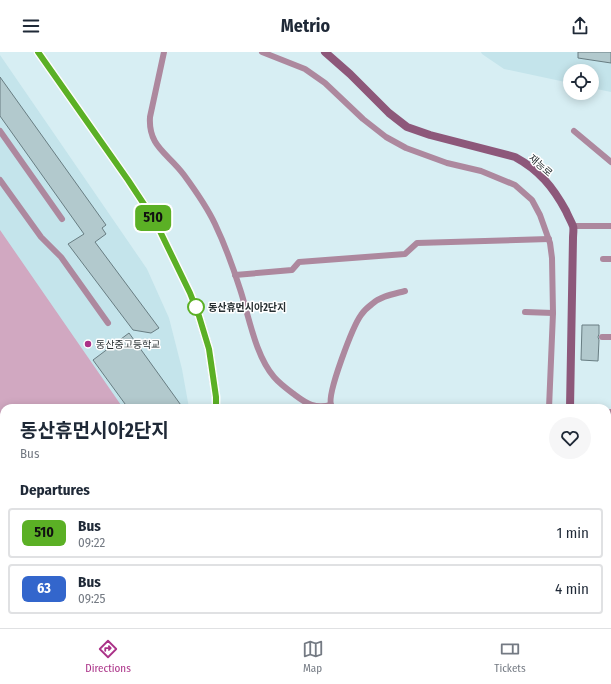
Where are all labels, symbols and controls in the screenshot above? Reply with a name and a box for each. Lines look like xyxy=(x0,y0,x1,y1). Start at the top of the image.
icon: menu xyxy=(20,15,42,37)
text: Metrio xyxy=(281,15,330,37)
icon: share xyxy=(569,15,591,37)
map controls xyxy=(563,64,599,100)
button: locate xyxy=(563,64,599,100)
street label: 재능로 xyxy=(526,152,555,179)
line badge: 510 xyxy=(130,205,176,231)
text: 510 xyxy=(143,209,163,226)
marker: 동산휴먼시아2단지 xyxy=(187,298,205,316)
place label: 동산휴먼시아2단지 xyxy=(208,302,286,314)
marker: 동산중고등학교 xyxy=(83,339,93,349)
place label: 동산중고등학교 xyxy=(96,339,160,351)
button: heart xyxy=(549,417,591,459)
text: 동산휴먼시아2단지 xyxy=(20,419,169,442)
text: Bus xyxy=(20,446,39,461)
text: Departures xyxy=(20,481,90,499)
text: Bus xyxy=(78,517,101,535)
text: 510 xyxy=(34,524,54,541)
text: 1 min xyxy=(556,524,589,542)
text: 09:22 xyxy=(78,535,105,550)
text: Bus xyxy=(78,573,101,591)
text: 63 xyxy=(37,580,51,597)
text: 4 min xyxy=(555,580,589,598)
text: 09:25 xyxy=(78,591,105,606)
tab: Directions xyxy=(85,638,131,675)
tab: Map xyxy=(302,638,324,675)
tab: Tickets xyxy=(494,638,526,675)

